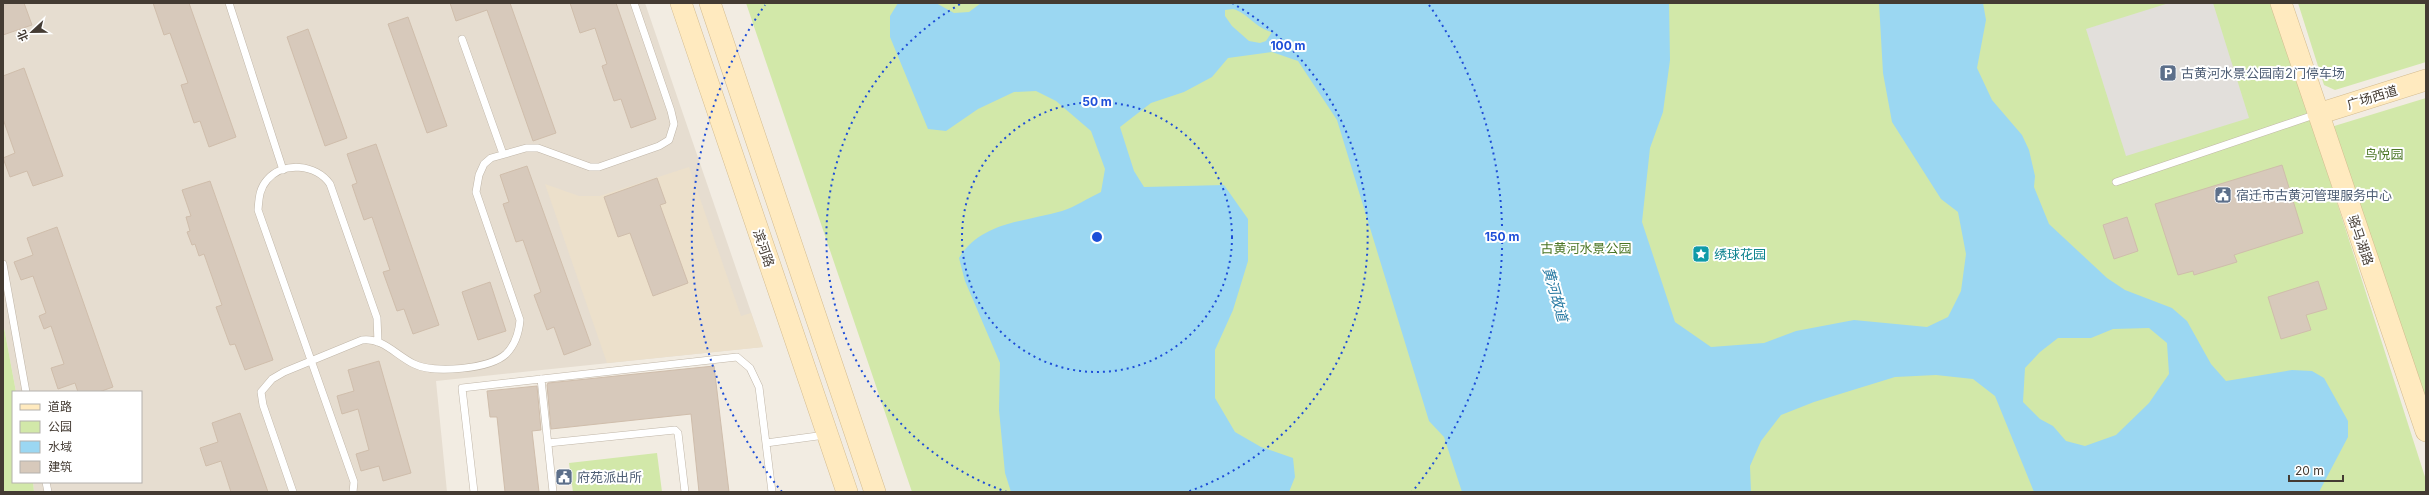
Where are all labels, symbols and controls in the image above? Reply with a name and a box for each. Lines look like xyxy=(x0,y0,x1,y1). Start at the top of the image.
north arrow xyxy=(12,12,52,52)
text: 北 xyxy=(14,28,31,43)
text: 100 m xyxy=(1270,38,1306,53)
parking icon: 古黄河水景公园南2门停车场 xyxy=(2158,63,2178,83)
place label: 古黄河水景公园南2门停车场 xyxy=(2181,65,2345,81)
street label: 广场西道 xyxy=(2345,82,2399,112)
text: 50 m xyxy=(1082,94,1112,109)
park label: 鸟悦园 xyxy=(2364,146,2404,162)
public building icon: 宿迁市古黄河管理服务中心 xyxy=(2213,185,2233,205)
place label: 宿迁市古黄河管理服务中心 xyxy=(2236,187,2392,203)
street label: 骆马湖路 xyxy=(2345,213,2377,267)
street label: 滨河路 xyxy=(750,227,778,269)
text: 150 m xyxy=(1485,229,1519,244)
centre of rings xyxy=(1090,230,1104,244)
park label: 古黄河水景公园 xyxy=(1540,240,1632,256)
place icon: 绣球花园 xyxy=(1691,244,1711,264)
place label: 绣球花园 xyxy=(1714,246,1766,262)
water label: 黄河故道 xyxy=(1540,265,1572,325)
legend xyxy=(12,391,142,483)
text: 道路 xyxy=(48,399,72,414)
text: 公园 xyxy=(48,419,72,434)
text: 水域 xyxy=(48,439,72,454)
scale bar xyxy=(2289,457,2343,483)
text: 建筑 xyxy=(48,459,72,474)
text: 20 m xyxy=(2295,463,2324,478)
public building icon: 府苑派出所 xyxy=(554,467,574,487)
place label: 府苑派出所 xyxy=(577,469,642,485)

